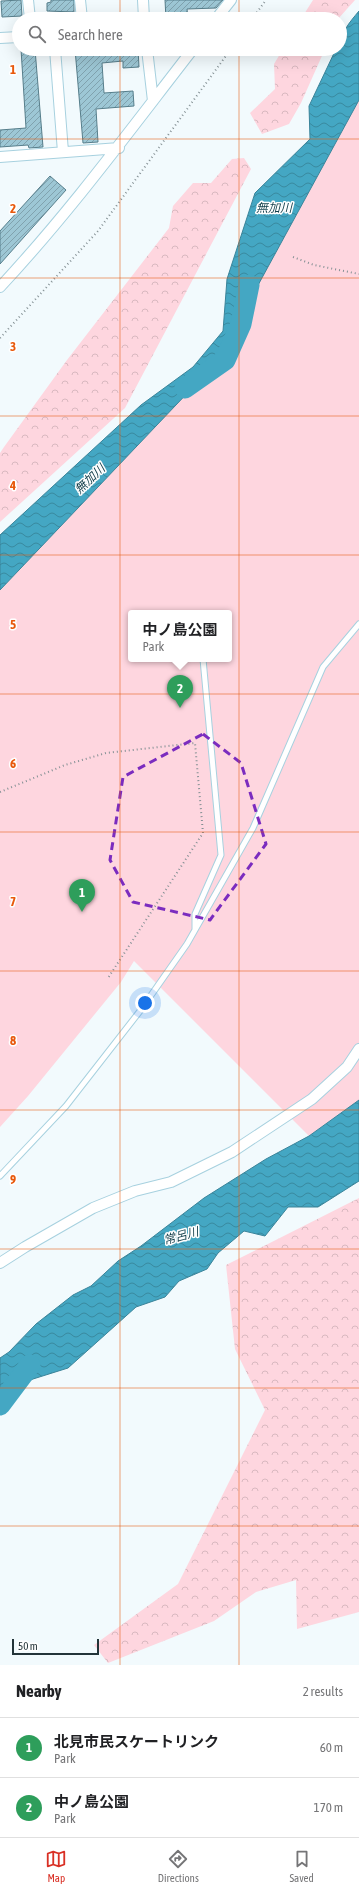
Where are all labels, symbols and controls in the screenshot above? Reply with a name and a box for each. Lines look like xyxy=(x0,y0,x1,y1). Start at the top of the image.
search box xyxy=(12,12,347,56)
icon: search xyxy=(26,23,48,45)
text: Search here xyxy=(58,26,123,43)
text: 1 xyxy=(10,62,16,77)
text: 2 xyxy=(10,201,16,216)
water label: 無加川 xyxy=(256,201,294,215)
text: 3 xyxy=(10,339,16,354)
water label: 無加川 xyxy=(72,460,109,496)
text: 4 xyxy=(9,478,16,493)
popup xyxy=(128,610,232,662)
text: 5 xyxy=(10,617,16,632)
text: 中ノ島公園 xyxy=(142,621,218,638)
text: Park xyxy=(142,639,164,654)
pin: 2 xyxy=(167,675,193,708)
text: 6 xyxy=(10,756,16,771)
pin: 1 xyxy=(69,879,95,912)
text: 7 xyxy=(10,894,16,909)
your location xyxy=(135,993,155,1013)
text: 8 xyxy=(10,1033,16,1048)
text: 9 xyxy=(10,1172,16,1187)
water label: 常呂川 xyxy=(162,1224,202,1247)
scale bar xyxy=(12,1637,99,1656)
text: 50 m xyxy=(18,1640,38,1652)
text: Nearby xyxy=(16,1681,62,1701)
text: 2 results xyxy=(303,1684,343,1699)
text: 北見市民スケートリンク xyxy=(54,1733,219,1750)
text: 1 xyxy=(26,1740,32,1755)
text: 60 m xyxy=(320,1740,343,1755)
text: Park xyxy=(54,1751,76,1766)
text: 中ノ島公園 xyxy=(54,1793,129,1810)
text: 2 xyxy=(26,1800,32,1815)
text: 170 m xyxy=(314,1800,343,1815)
text: Park xyxy=(54,1811,76,1826)
tab: Map xyxy=(45,1848,67,1884)
tab: Directions xyxy=(158,1848,199,1884)
tab: Saved xyxy=(289,1848,314,1884)

